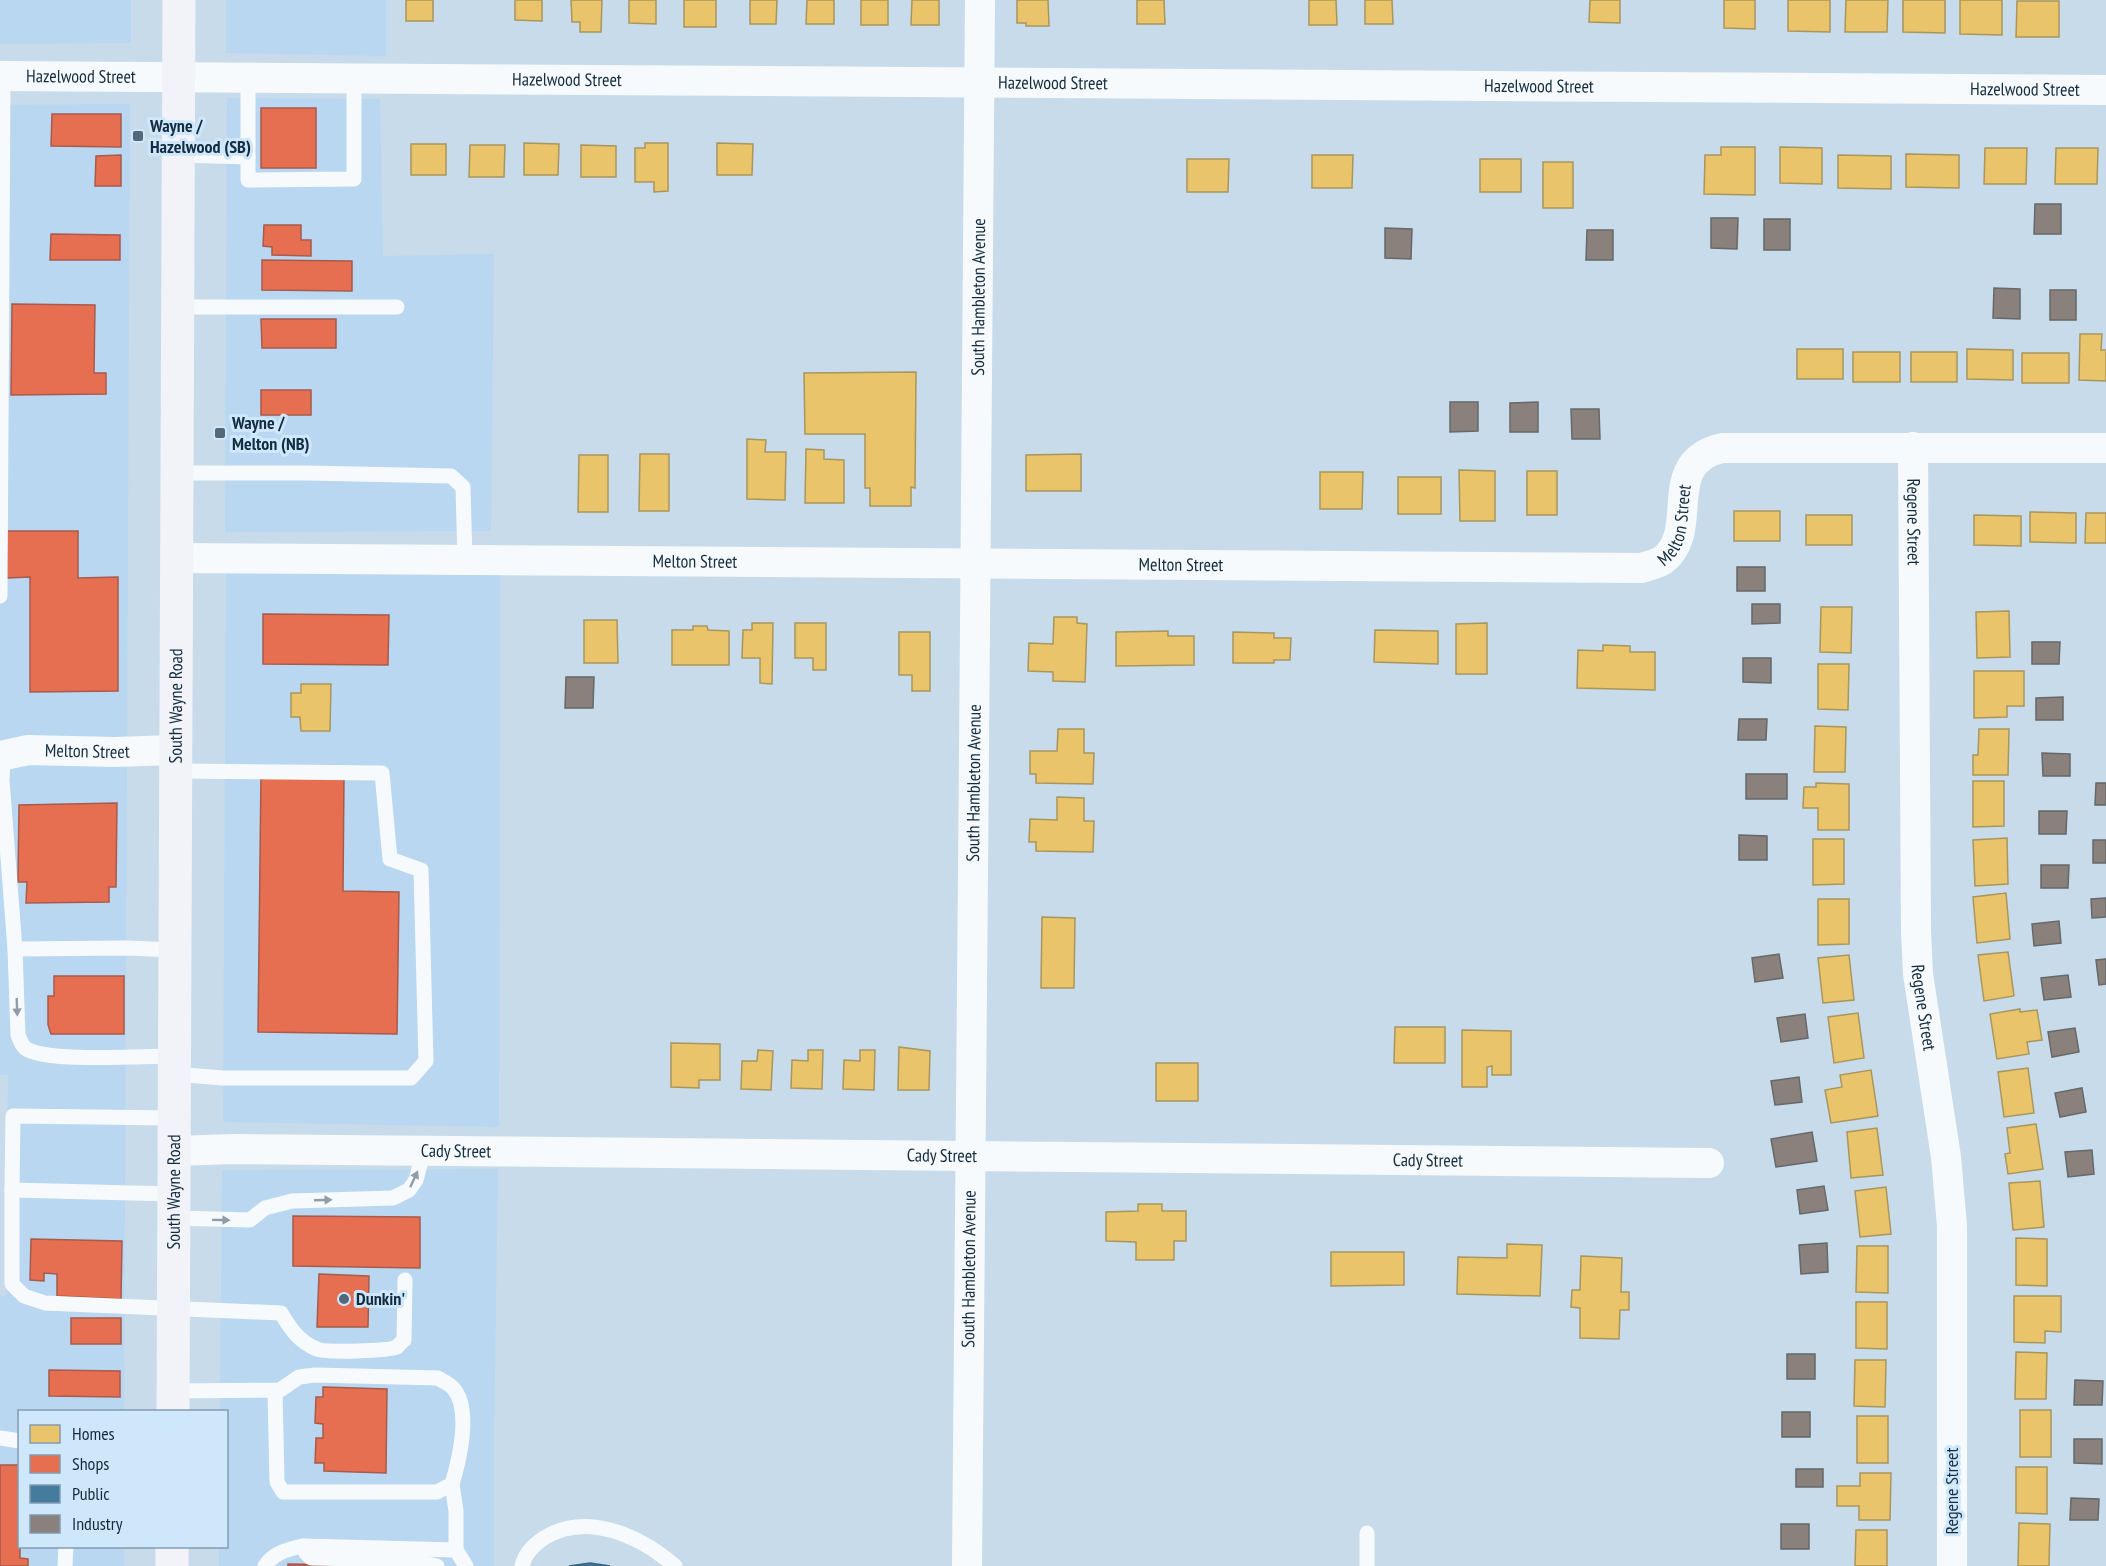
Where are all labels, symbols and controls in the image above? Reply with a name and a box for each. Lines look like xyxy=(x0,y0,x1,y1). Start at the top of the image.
street label: Hazelwood Street xyxy=(26,64,136,88)
street label: Hazelwood Street xyxy=(512,67,622,91)
street label: Hazelwood Street xyxy=(998,71,1108,94)
street label: Hazelwood Street xyxy=(1484,74,1594,98)
street label: Hazelwood Street xyxy=(1970,77,2080,101)
place label: Wayne / Hazelwood (SB) xyxy=(149,114,251,158)
marker: Wayne / Hazelwood (SB) xyxy=(131,129,145,143)
street label: South Hambleton Avenue xyxy=(966,218,990,376)
place label: Wayne / Melton (NB) xyxy=(231,411,310,455)
marker: Wayne / Melton (NB) xyxy=(213,426,227,440)
street label: Regene Street xyxy=(1902,478,1926,566)
street label: Melton Street xyxy=(1652,483,1696,571)
street label: Melton Street xyxy=(653,549,737,573)
street label: Melton Street xyxy=(1139,553,1223,576)
street label: South Wayne Road xyxy=(164,648,187,764)
street label: South Hambleton Avenue xyxy=(961,704,986,862)
street label: Melton Street xyxy=(45,738,130,763)
street label: Regene Street xyxy=(1907,964,1942,1052)
one-way arrow xyxy=(13,998,22,1017)
street label: South Wayne Road xyxy=(162,1134,185,1250)
street label: Cady Street xyxy=(421,1139,491,1162)
street label: Cady Street xyxy=(907,1143,977,1167)
street label: Cady Street xyxy=(1393,1148,1463,1172)
one-way arrow xyxy=(410,1171,419,1188)
street label: South Hambleton Avenue xyxy=(956,1190,981,1348)
one-way arrow xyxy=(313,1196,332,1205)
one-way arrow xyxy=(212,1215,231,1225)
place label: Dunkin' xyxy=(356,1287,405,1310)
marker: Dunkin' xyxy=(337,1292,351,1306)
legend xyxy=(18,1410,228,1548)
text: Homes xyxy=(72,1422,115,1445)
street label: Regene Street xyxy=(1940,1448,1963,1534)
text: Shops xyxy=(72,1452,109,1475)
text: Public xyxy=(72,1482,110,1505)
text: Industry xyxy=(72,1512,123,1535)

